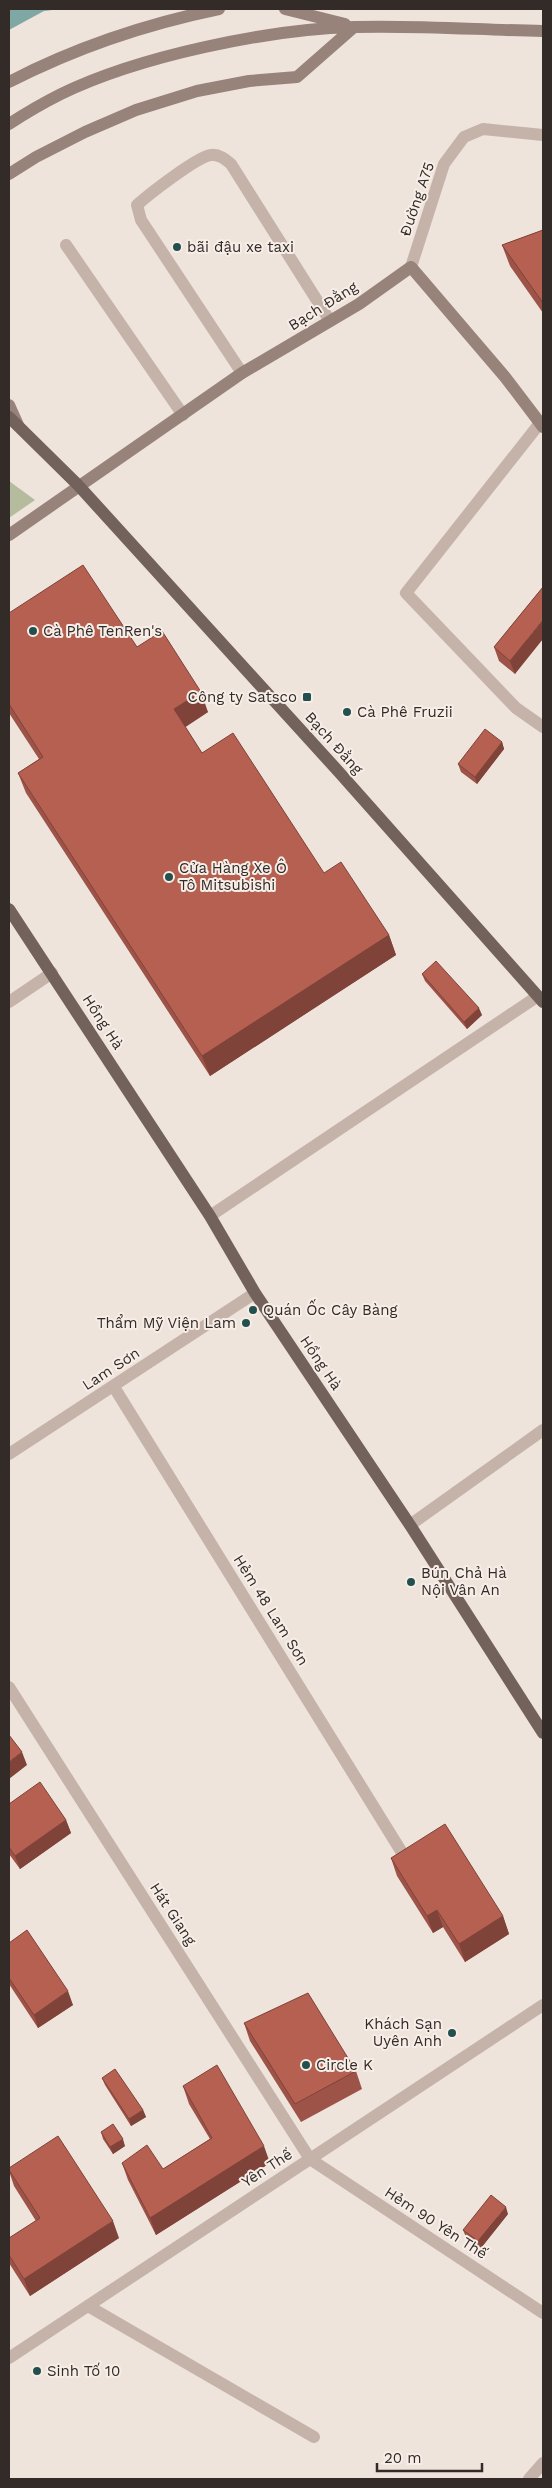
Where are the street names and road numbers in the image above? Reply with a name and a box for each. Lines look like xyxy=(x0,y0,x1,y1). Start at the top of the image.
street label: Đường A75 xyxy=(396,160,438,238)
street label: Bạch Đằng xyxy=(285,278,361,334)
street label: Bạch Đằng xyxy=(301,708,367,778)
street label: Hồng Hà xyxy=(79,991,128,1053)
street label: Hồng Hà xyxy=(296,1332,346,1394)
street label: Lam Sơn xyxy=(79,1344,143,1394)
street label: Hẻm 48 Lam Sơn xyxy=(230,1551,312,1669)
street label: Hát Giang xyxy=(146,1879,200,1949)
street label: Yên Thế xyxy=(238,2145,296,2191)
street label: Hẻm 90 Yên Thế xyxy=(381,2183,491,2263)

